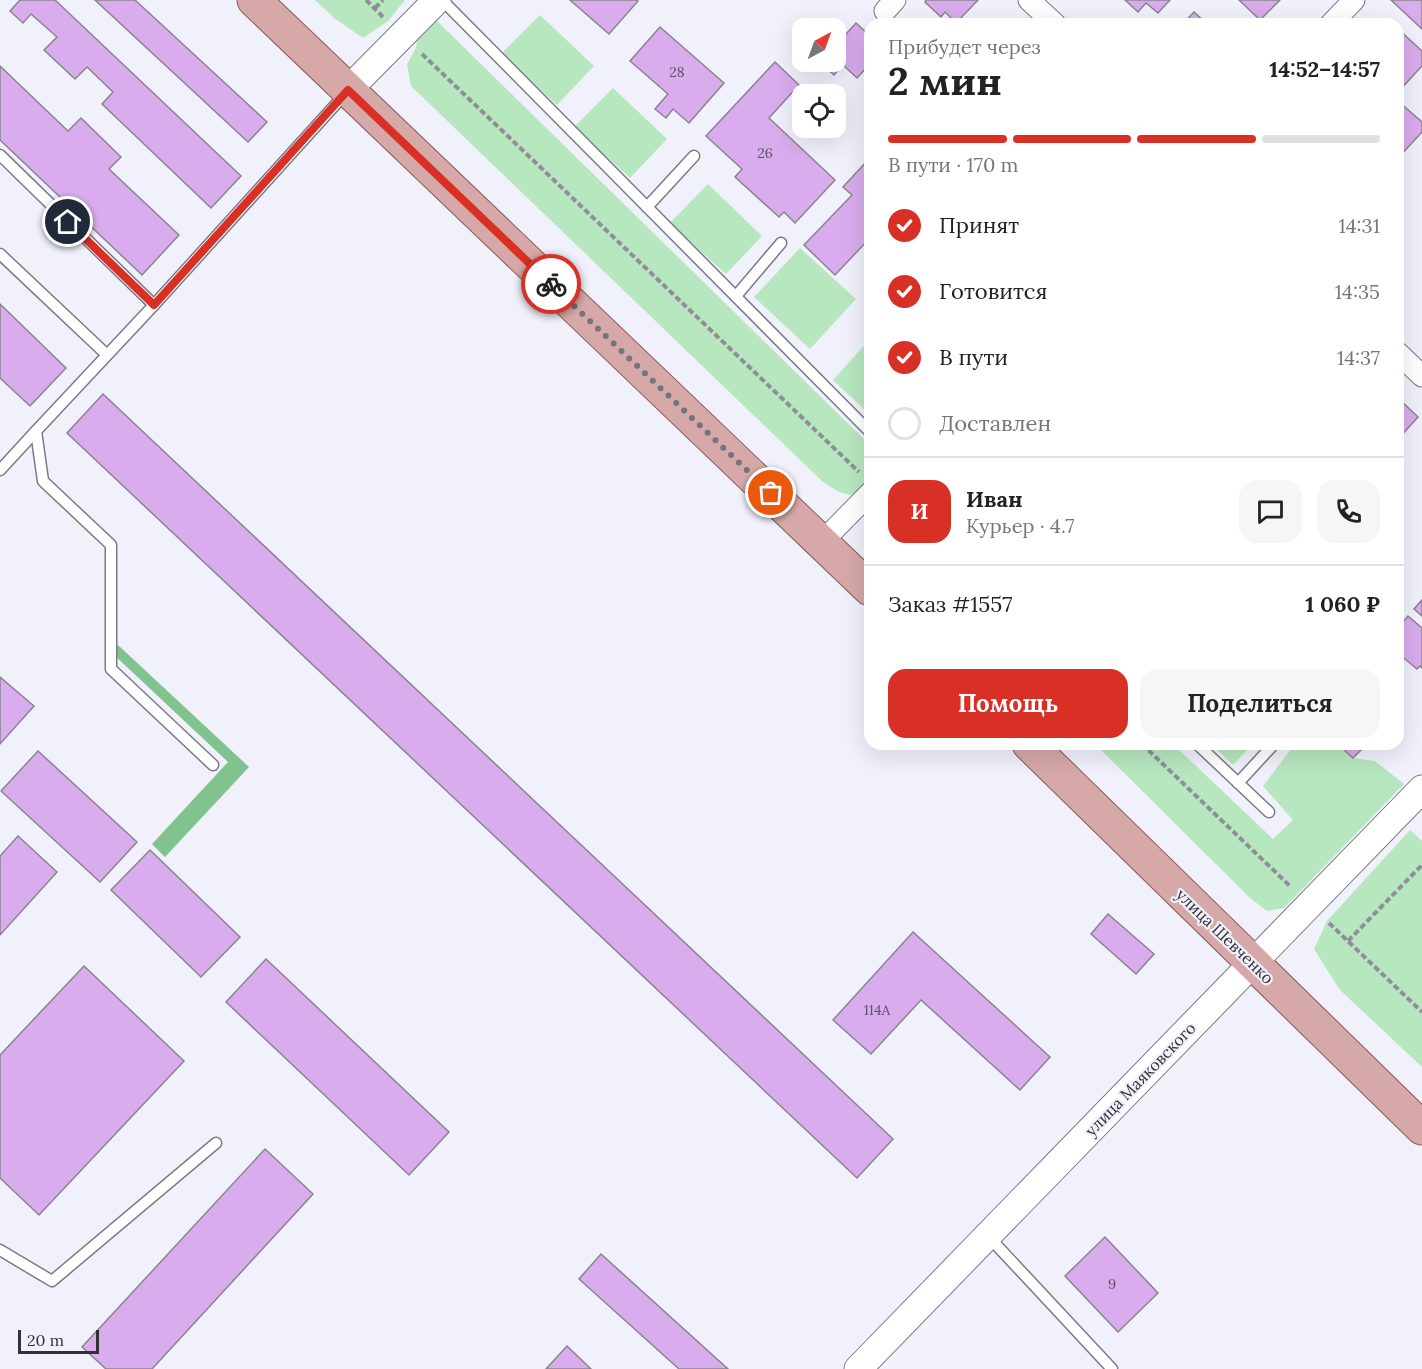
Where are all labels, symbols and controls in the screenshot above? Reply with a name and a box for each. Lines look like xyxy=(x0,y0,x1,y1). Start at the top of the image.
north arrow xyxy=(792,18,846,72)
map controls xyxy=(792,18,846,138)
text: Прибудет через xyxy=(888,34,1041,59)
text: 14:52–14:57 xyxy=(1269,55,1380,83)
text: 2 мин xyxy=(888,56,1002,106)
house number: 28 xyxy=(669,63,685,81)
button: locate xyxy=(792,84,846,138)
house number: 26 xyxy=(757,144,773,162)
text: В пути · 170 m xyxy=(888,152,1018,177)
pin xyxy=(42,196,93,247)
icon: home xyxy=(51,205,84,238)
icon: check xyxy=(888,209,921,242)
text: Принят xyxy=(939,211,1019,239)
text: 14:31 xyxy=(1338,213,1380,238)
courier xyxy=(521,254,581,314)
icon: bike xyxy=(535,268,568,301)
icon: check xyxy=(888,275,921,308)
text: Готовится xyxy=(939,277,1048,305)
text: 14:35 xyxy=(1335,279,1380,304)
icon: check xyxy=(888,341,921,374)
text: В пути xyxy=(939,343,1008,371)
text: 14:37 xyxy=(1337,345,1380,370)
text: Доставлен xyxy=(939,409,1051,437)
pin xyxy=(745,467,796,518)
icon: bag xyxy=(754,476,787,509)
button: chat xyxy=(1239,480,1302,543)
button: phone xyxy=(1317,480,1380,543)
text: Иван xyxy=(966,485,1023,513)
text: И xyxy=(910,497,929,525)
text: Курьер · 4.7 xyxy=(966,513,1074,538)
text: Заказ #1557 xyxy=(888,590,1012,618)
text: 1 060 ₽ xyxy=(1305,590,1380,618)
button: Помощь xyxy=(888,669,1128,738)
button: Поделиться xyxy=(1140,669,1380,738)
street label: улица Шевченко xyxy=(1172,884,1278,988)
house number: 114А xyxy=(864,1001,891,1019)
street label: улица Маяковского xyxy=(1080,1018,1200,1140)
house number: 9 xyxy=(1108,1275,1116,1293)
scale bar xyxy=(18,1327,99,1354)
text: 20 m xyxy=(27,1330,64,1350)

